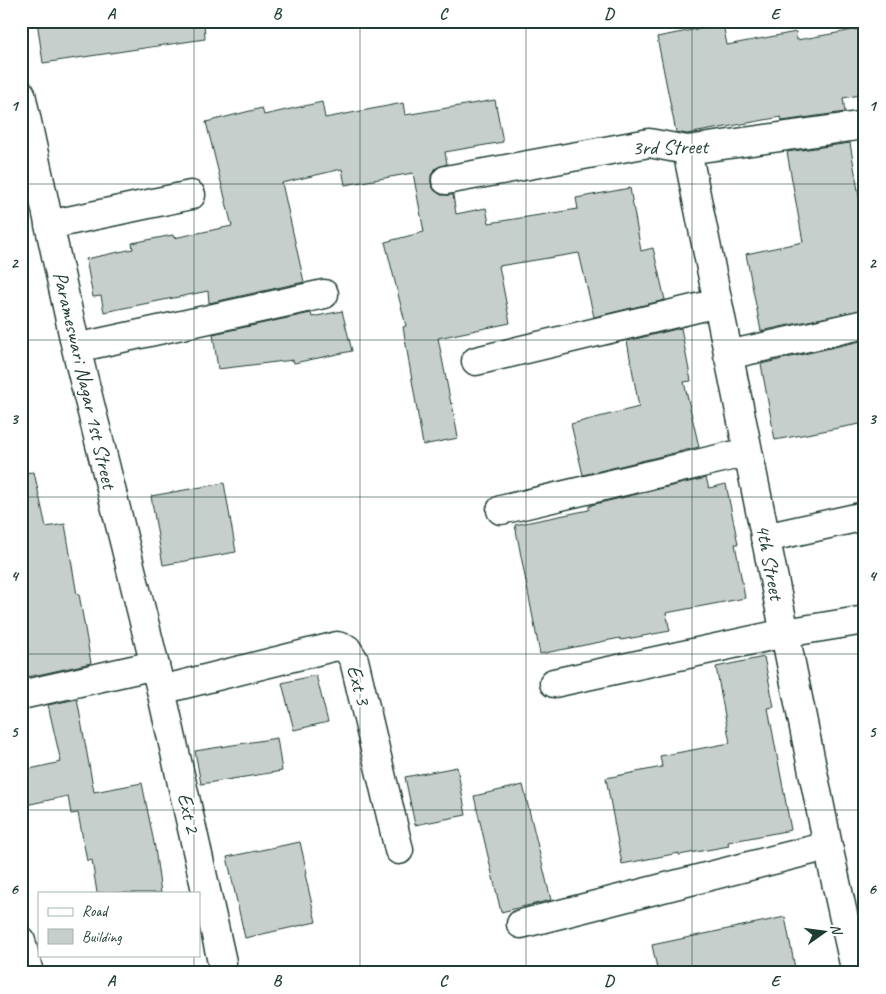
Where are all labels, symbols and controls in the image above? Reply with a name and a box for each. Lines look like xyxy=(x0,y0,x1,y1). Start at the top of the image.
text: A xyxy=(107,4,117,24)
text: B xyxy=(273,4,283,24)
text: C xyxy=(439,4,449,24)
text: D xyxy=(604,4,615,24)
text: E xyxy=(771,4,782,24)
text: 1 xyxy=(10,96,19,116)
text: 1 xyxy=(868,96,877,116)
street label: 3rd Street xyxy=(632,133,710,161)
text: 2 xyxy=(10,253,19,273)
text: 2 xyxy=(868,253,877,273)
street label: Parameswari Nagar 1st Street xyxy=(47,269,123,493)
text: 3 xyxy=(10,409,19,429)
text: 3 xyxy=(868,409,877,429)
street label: 4th Street xyxy=(750,522,790,604)
text: 4 xyxy=(10,566,19,586)
text: 4 xyxy=(868,566,877,586)
street label: Ext 3 xyxy=(341,662,377,709)
text: 5 xyxy=(11,722,20,742)
text: 5 xyxy=(869,722,878,742)
street label: Ext 2 xyxy=(172,791,207,837)
text: 6 xyxy=(10,879,19,899)
text: 6 xyxy=(868,879,877,899)
legend xyxy=(38,892,200,956)
text: Road xyxy=(82,902,109,921)
north arrow xyxy=(798,906,848,956)
text: N xyxy=(827,923,846,937)
text: Building xyxy=(82,928,122,947)
text: A xyxy=(107,971,117,991)
text: B xyxy=(273,971,283,991)
text: C xyxy=(439,971,449,991)
text: D xyxy=(604,971,615,991)
text: E xyxy=(771,971,782,991)

